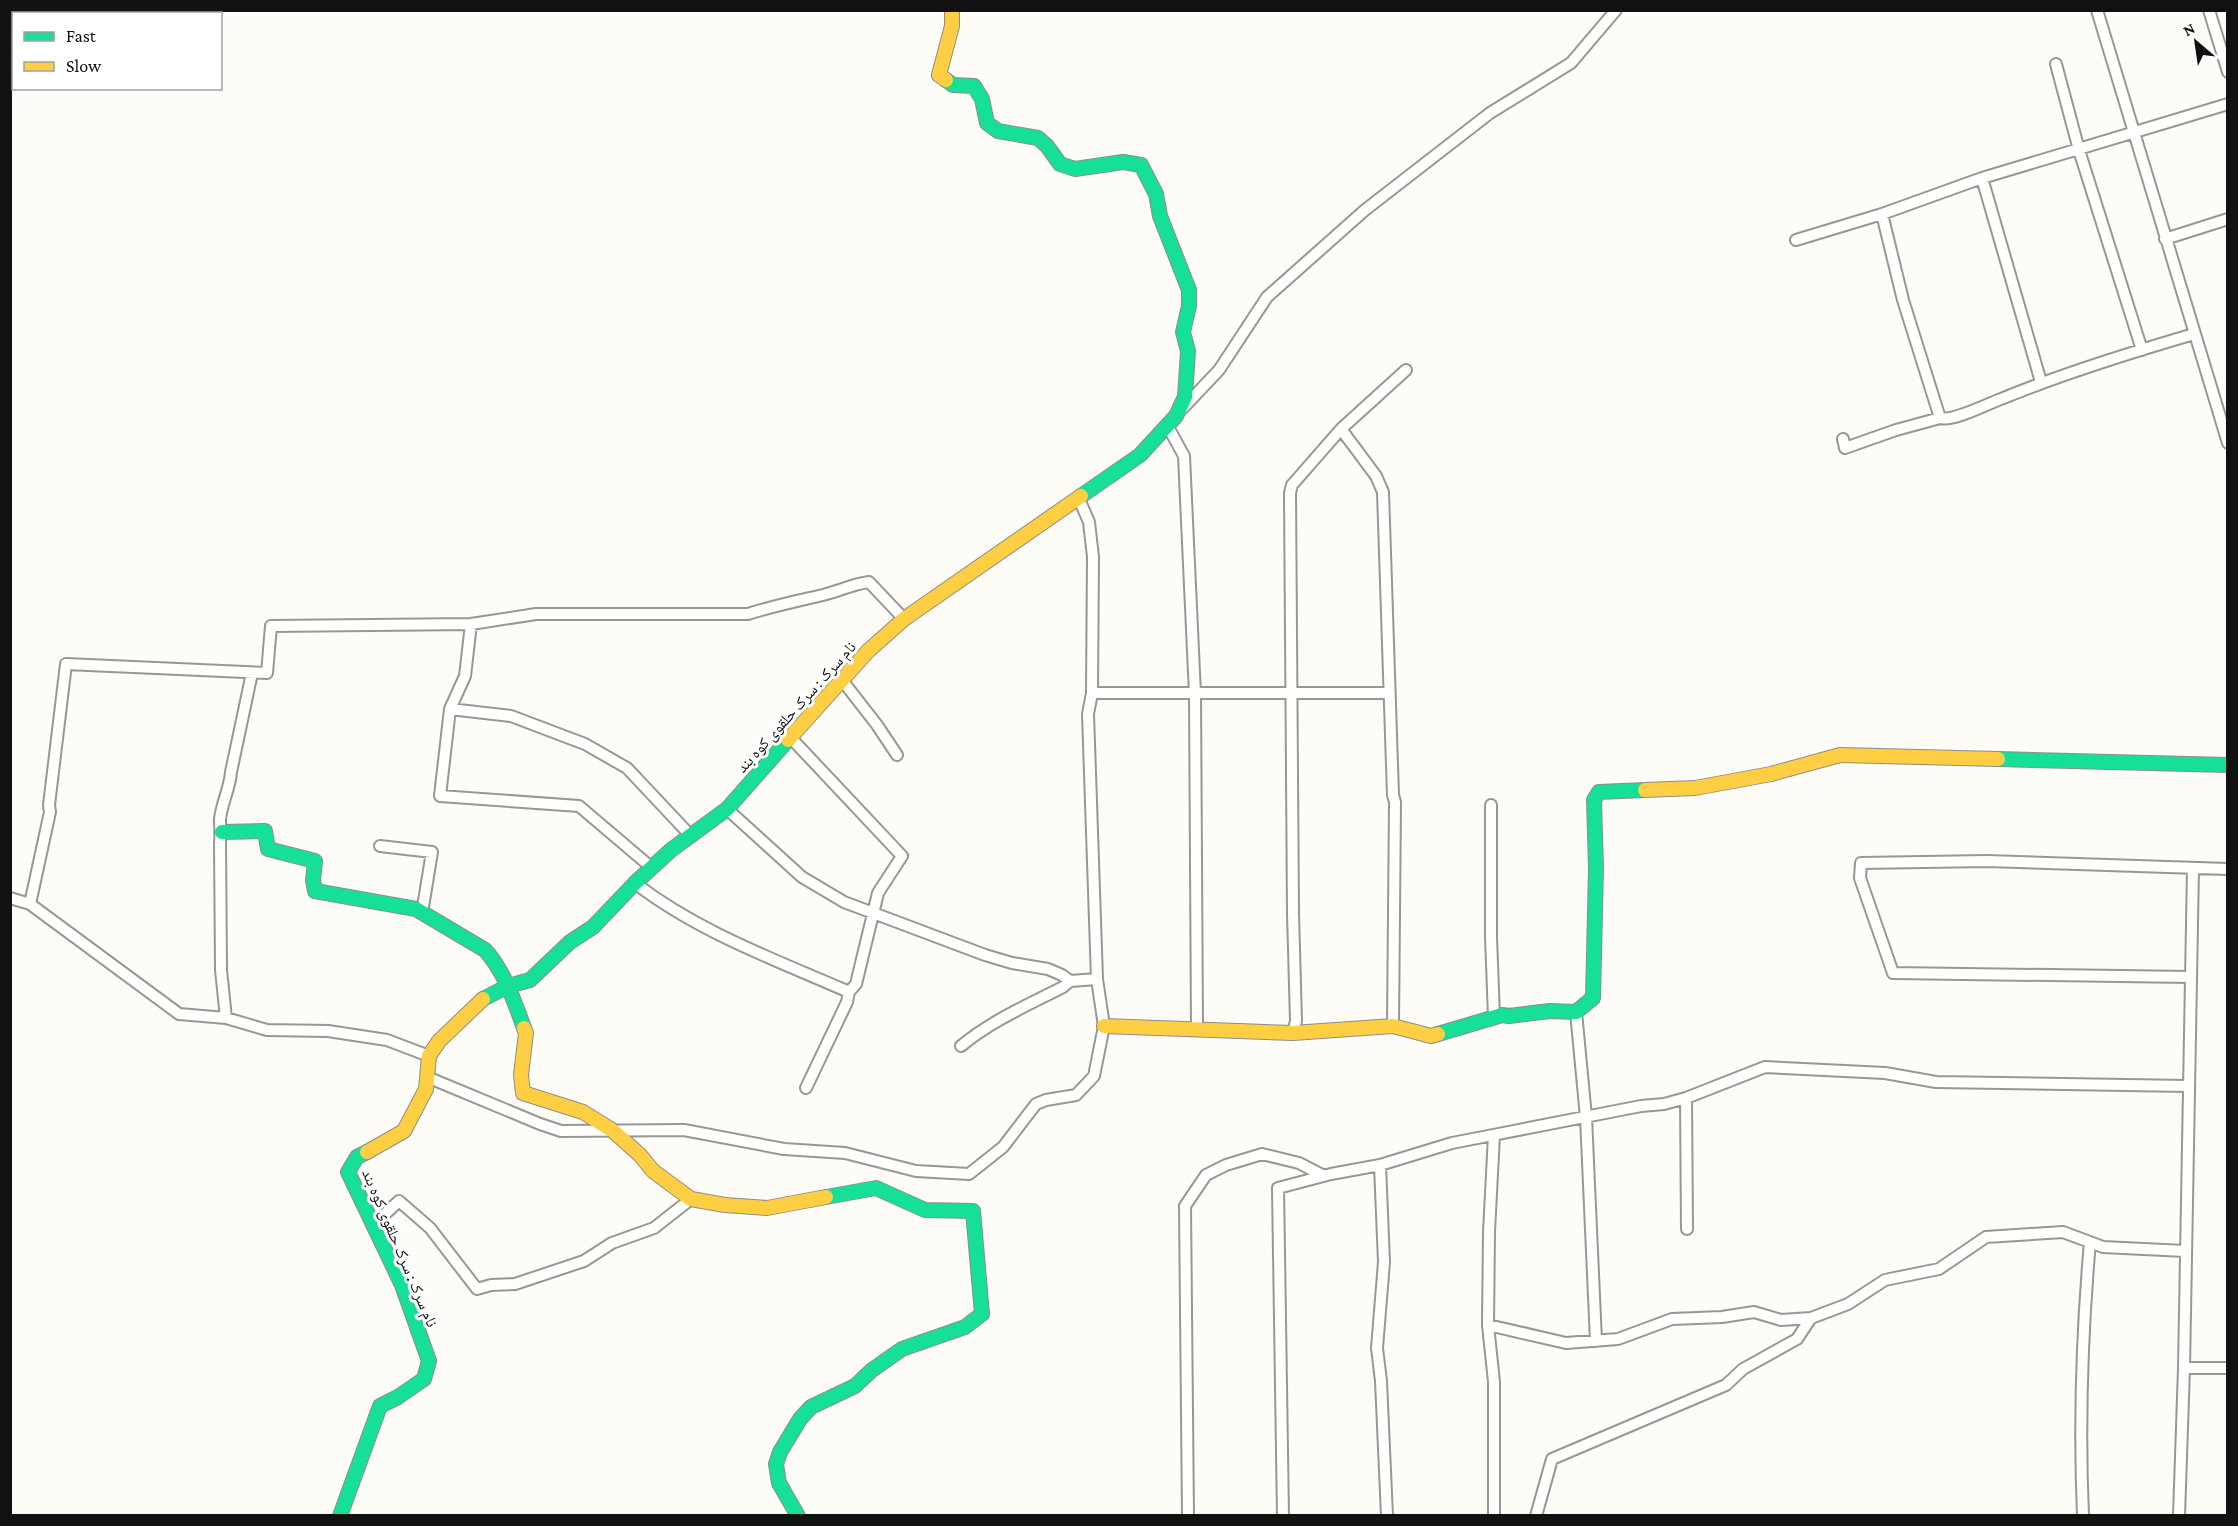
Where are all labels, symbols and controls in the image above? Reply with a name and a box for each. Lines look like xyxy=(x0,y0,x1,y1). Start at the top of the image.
legend xyxy=(12,12,222,90)
north arrow xyxy=(2166,12,2226,72)
text: N xyxy=(2180,19,2198,39)
text: Fast xyxy=(66,26,97,46)
text: Slow xyxy=(66,56,102,76)
street label: نام سرک : سرک حلقوی کوه بند xyxy=(733,638,861,777)
street label: نام سرک : سرک حلقوی کوه بند xyxy=(357,1166,441,1330)

